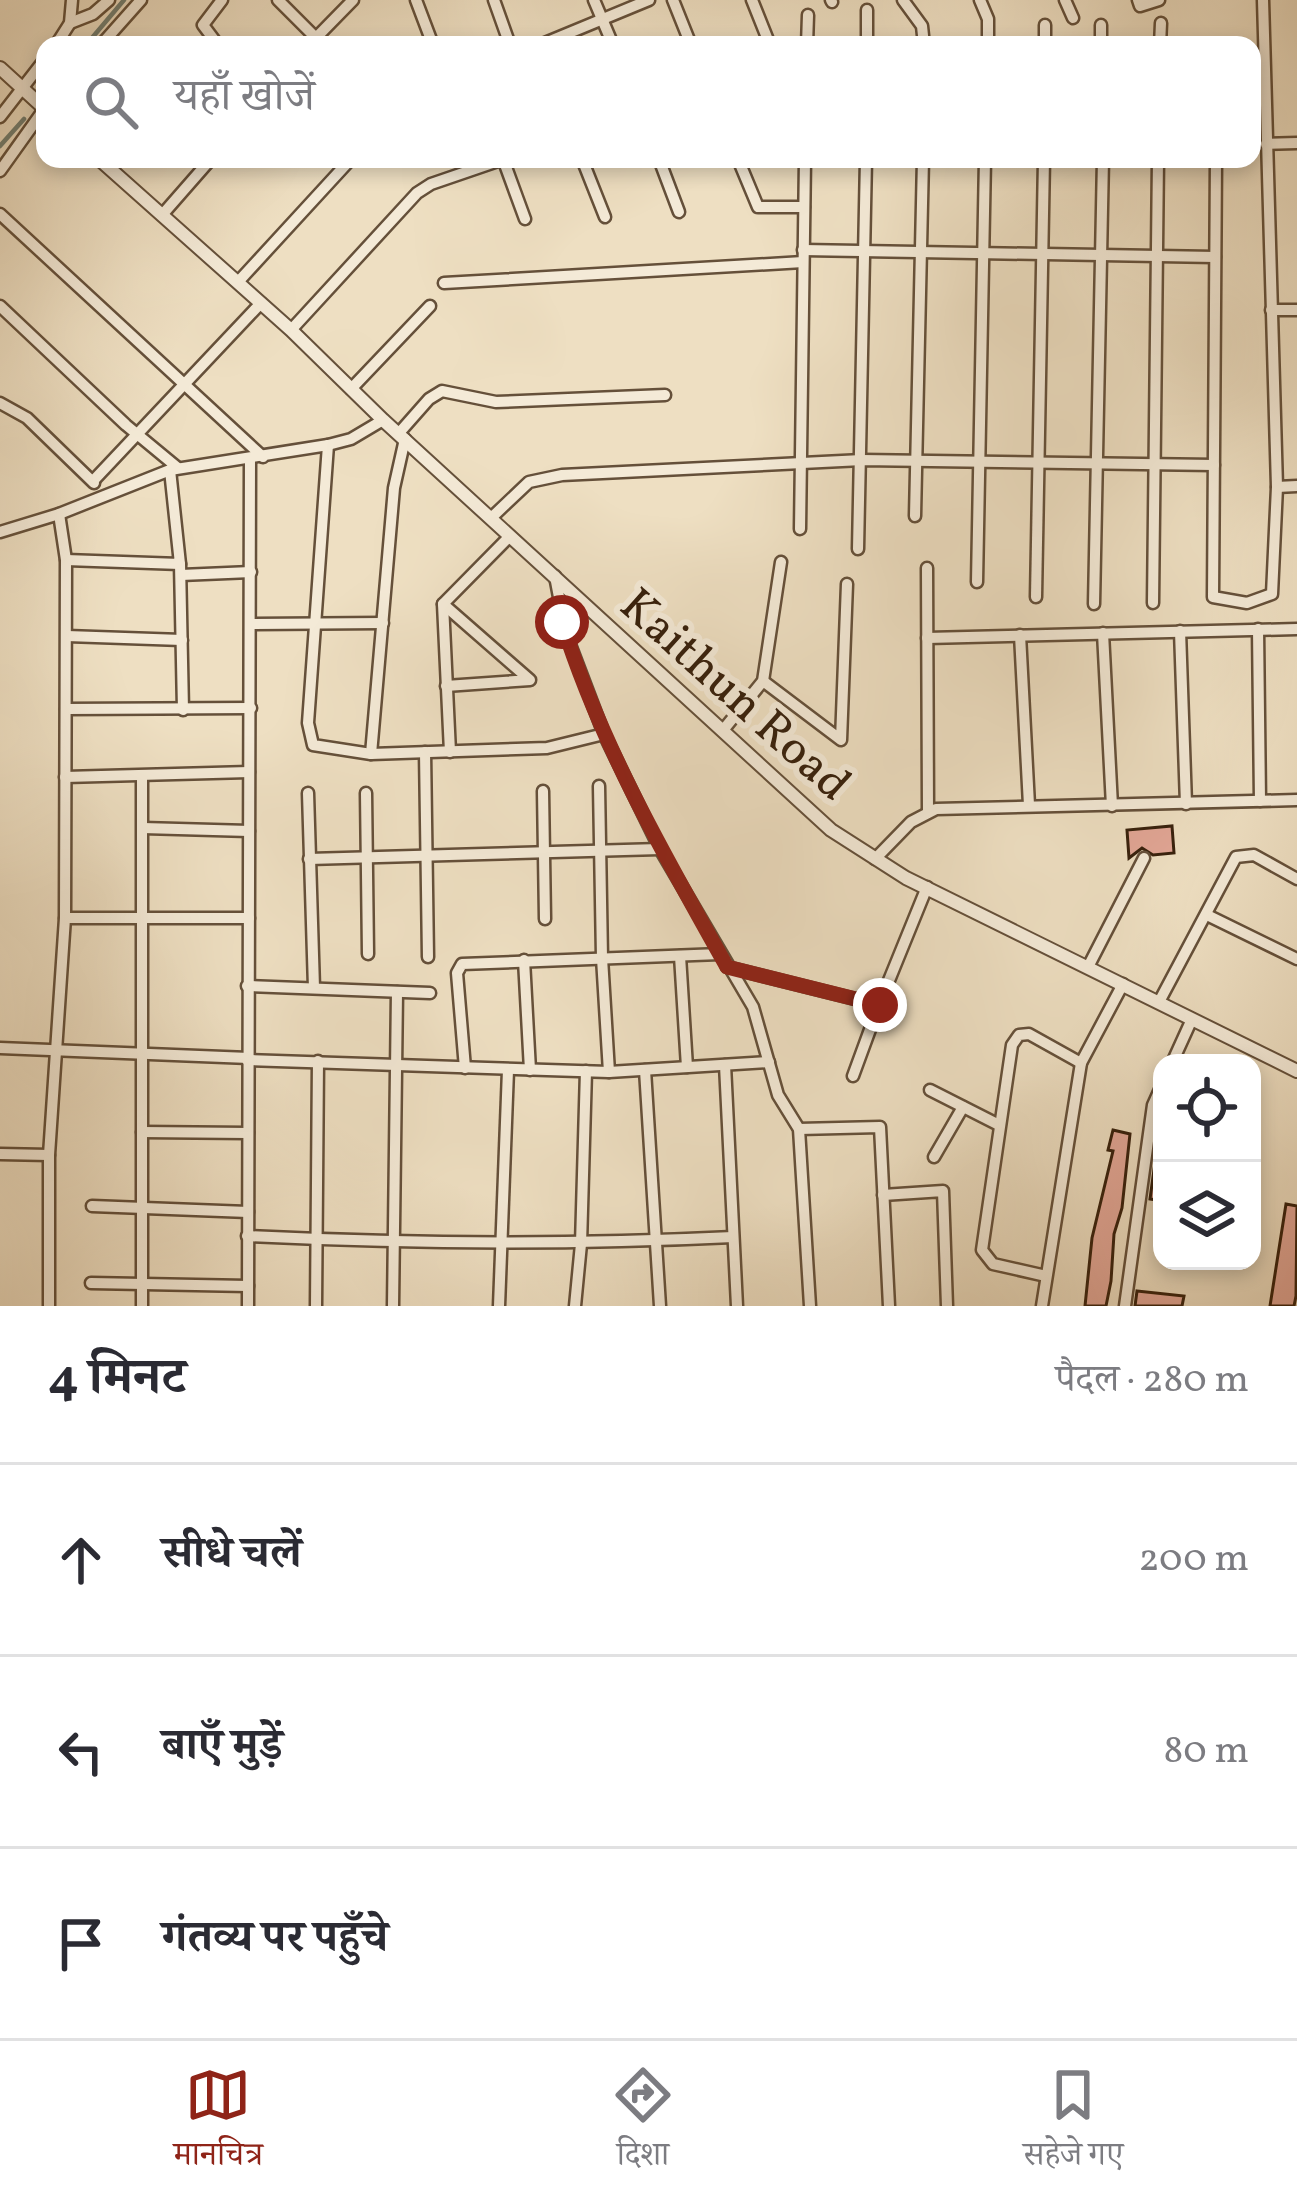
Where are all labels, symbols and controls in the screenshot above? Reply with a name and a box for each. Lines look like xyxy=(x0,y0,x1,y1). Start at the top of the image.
search box xyxy=(36,36,1261,168)
text: यहाँ खोजें xyxy=(174,67,315,130)
icon: search xyxy=(78,69,144,135)
street label: Kaithun Road xyxy=(604,574,864,818)
route start xyxy=(535,595,589,649)
route end xyxy=(853,978,907,1032)
map controls xyxy=(1153,1054,1261,1270)
button: locate xyxy=(1153,1054,1261,1162)
button: layers xyxy=(1153,1162,1261,1270)
text: 4 मिनट xyxy=(48,1344,186,1415)
text: पैदल · 280 m xyxy=(1055,1354,1249,1408)
text: सीधे चलें xyxy=(162,1524,302,1587)
icon: ahead xyxy=(48,1527,114,1593)
text: 200 m xyxy=(1138,1533,1249,1587)
text: बाएँ मुड़ें xyxy=(162,1716,283,1779)
icon: left xyxy=(48,1719,114,1785)
text: 80 m xyxy=(1163,1725,1249,1779)
text: गंतव्य पर पहुँचे xyxy=(162,1908,388,1971)
icon: arrive xyxy=(48,1911,114,1977)
tab: मानचित्र xyxy=(174,2062,263,2186)
tab: दिशा xyxy=(610,2062,676,2186)
tab: सहेजे गए xyxy=(1023,2062,1123,2186)

